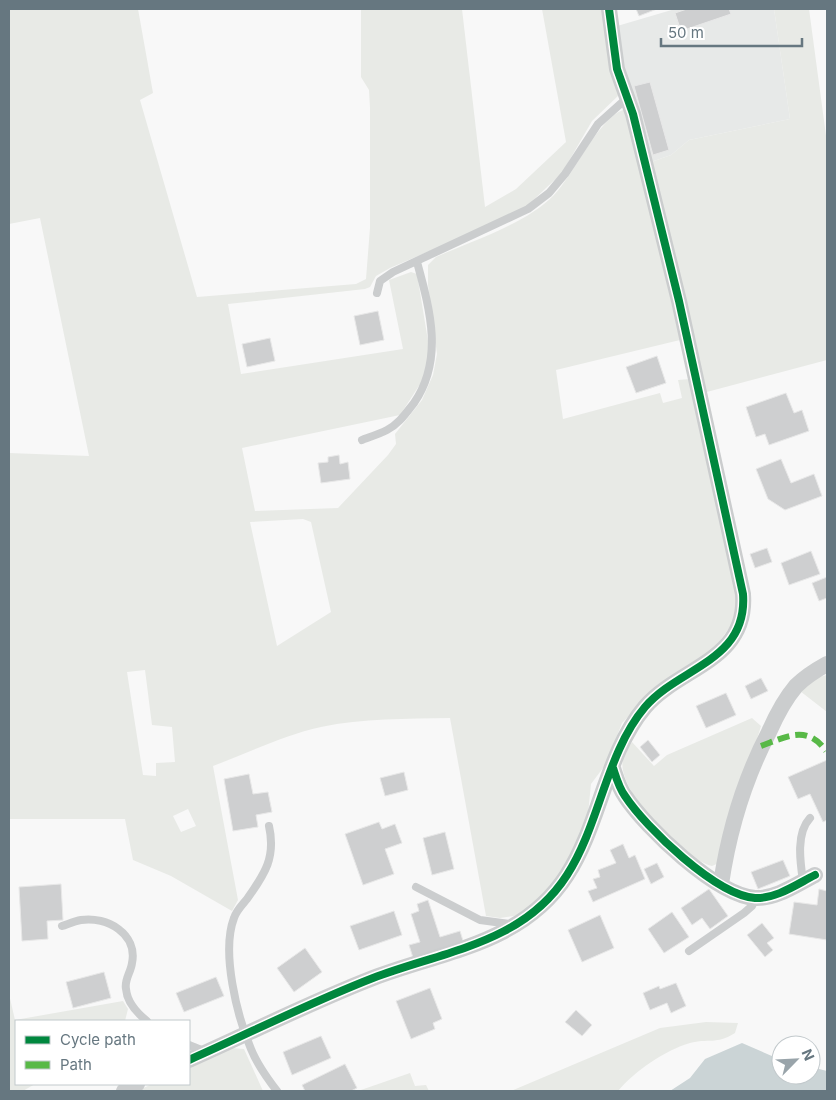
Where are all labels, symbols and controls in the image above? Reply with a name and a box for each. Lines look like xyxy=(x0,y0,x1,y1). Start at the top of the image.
scale bar xyxy=(661,15,802,47)
text: 50 m xyxy=(668,23,704,42)
legend xyxy=(15,1020,190,1085)
text: Cycle path xyxy=(60,1030,136,1049)
north arrow xyxy=(771,1035,821,1085)
text: N xyxy=(798,1046,818,1063)
text: Path xyxy=(60,1055,92,1074)

